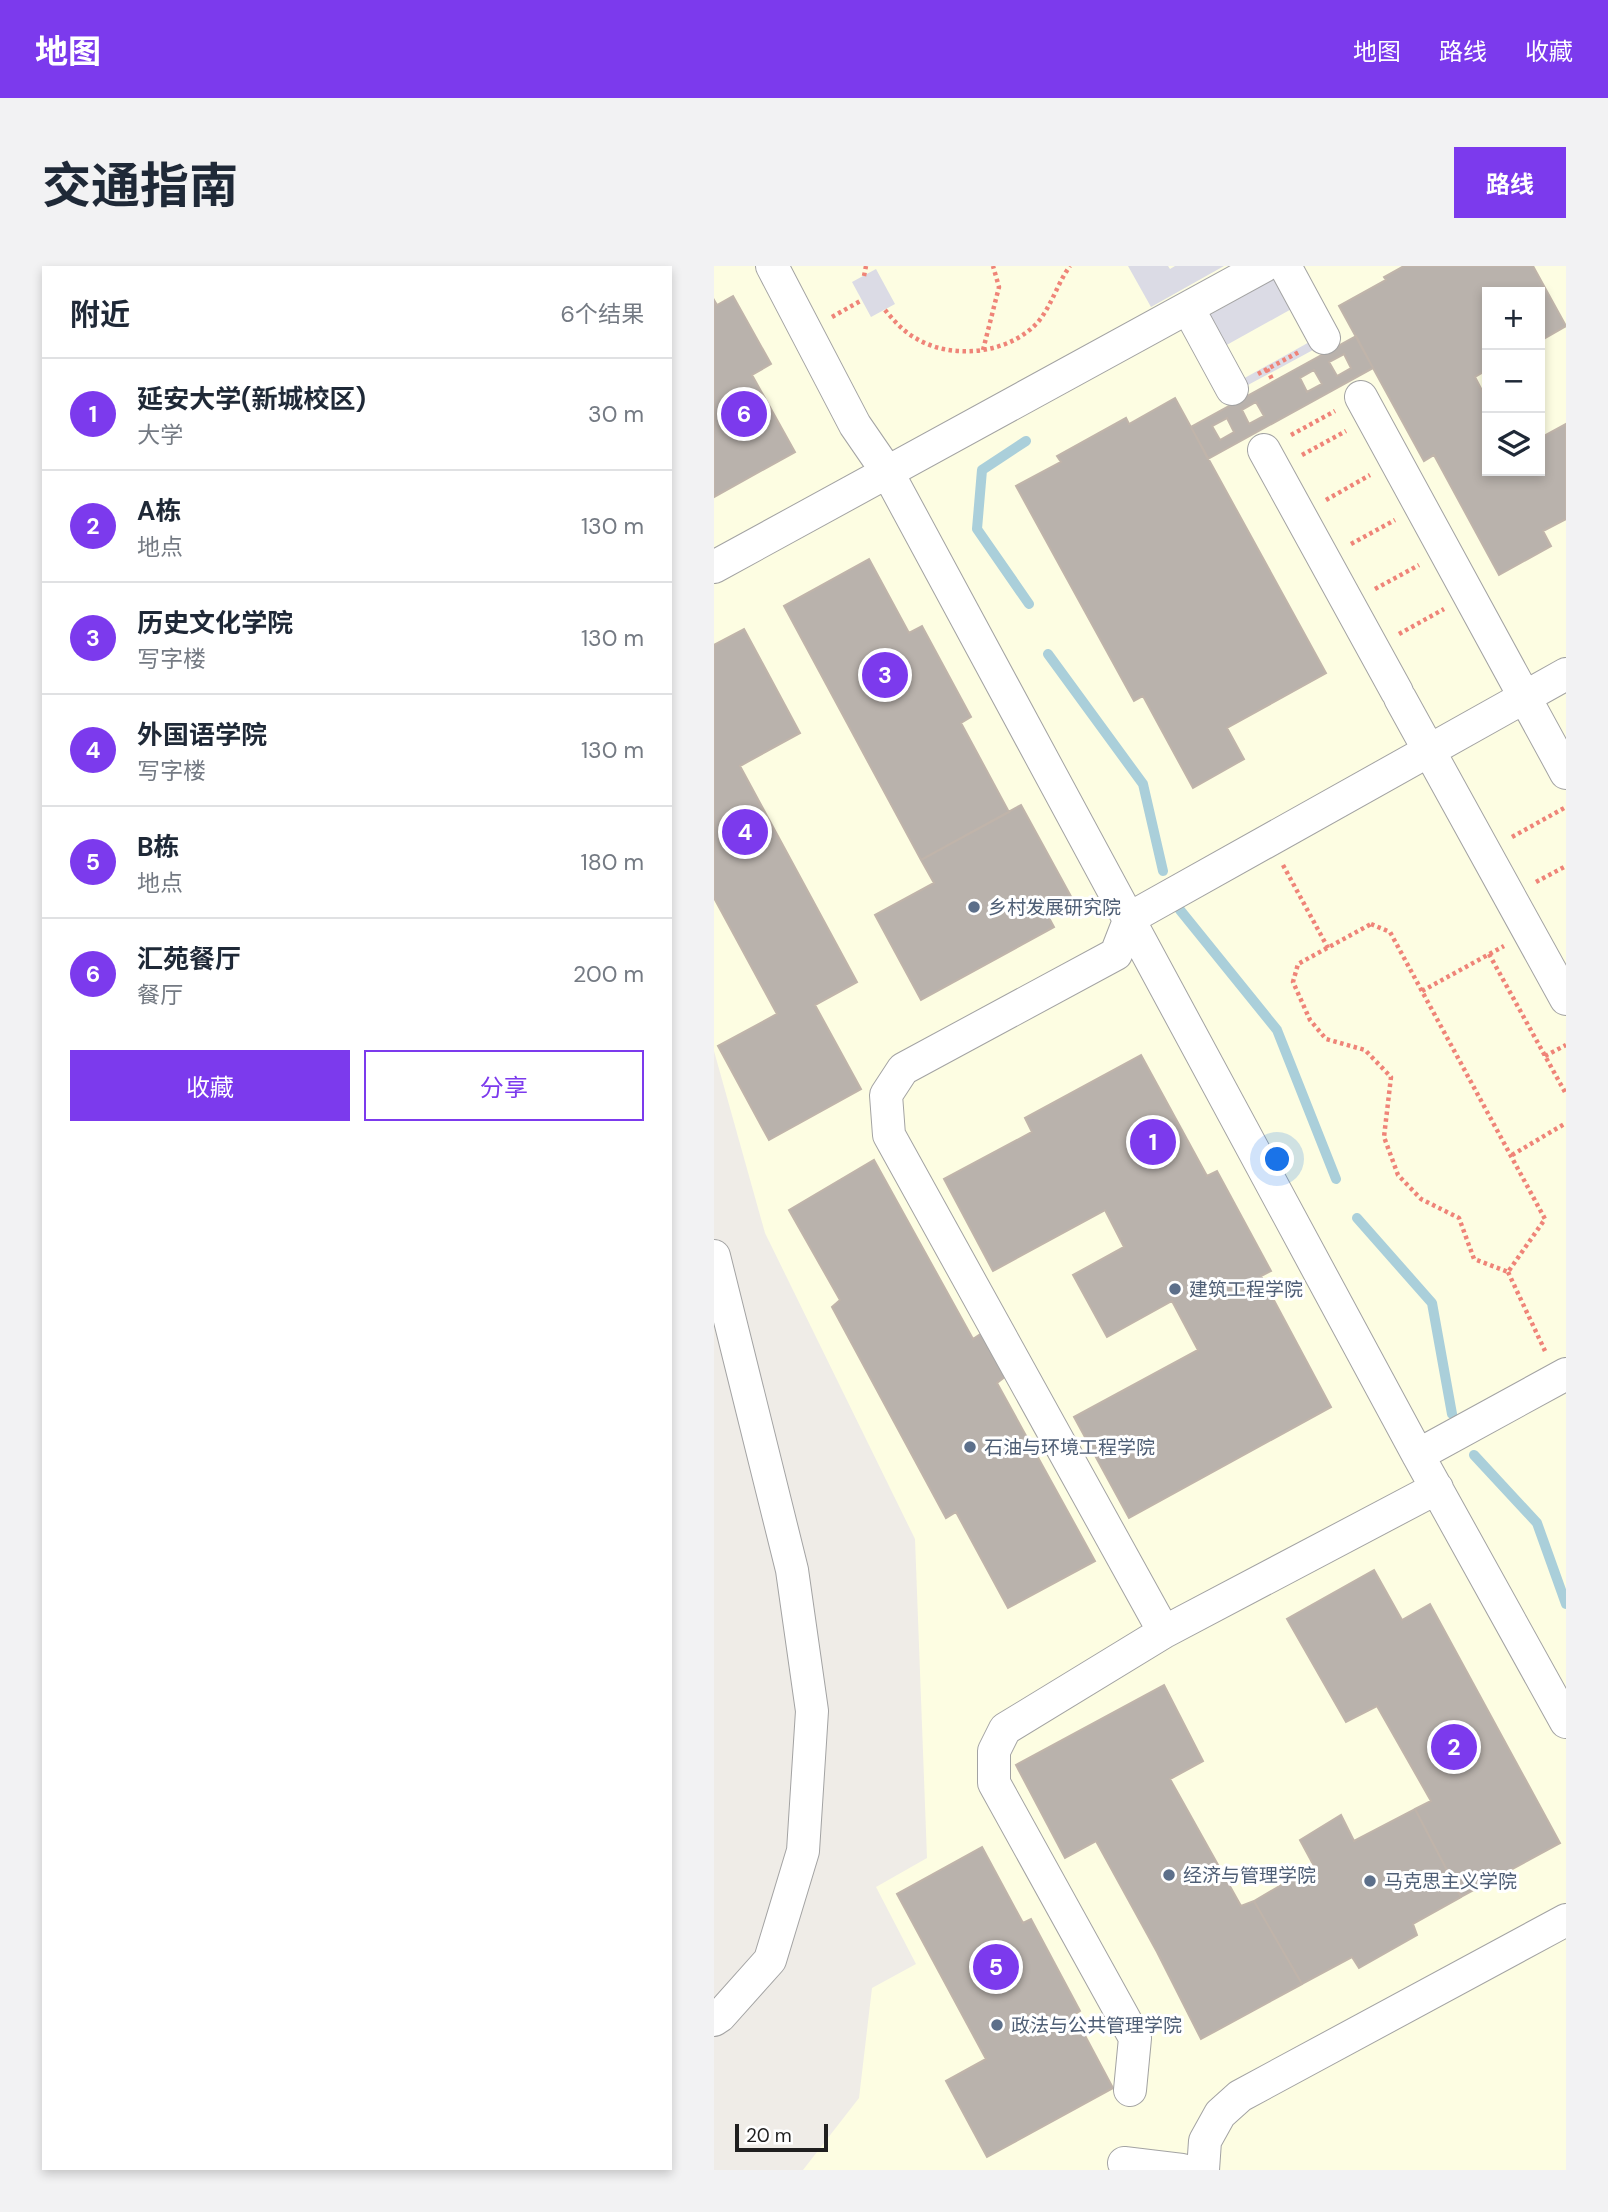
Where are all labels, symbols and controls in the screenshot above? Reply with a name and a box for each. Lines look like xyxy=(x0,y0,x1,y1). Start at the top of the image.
text: 地图 xyxy=(35,30,101,73)
text: 地图 xyxy=(1353,36,1401,67)
text: 路线 xyxy=(1439,36,1487,67)
text: 收藏 xyxy=(1525,36,1573,67)
button: 路线 xyxy=(1454,147,1566,218)
text: 交通指南 xyxy=(42,154,238,218)
map controls xyxy=(1482,287,1545,476)
button: + xyxy=(1482,287,1545,350)
text: 附近 xyxy=(70,295,130,334)
text: 6个结果 xyxy=(561,299,644,329)
button: − xyxy=(1482,350,1545,413)
text: 延安大学(新城校区) xyxy=(137,382,366,416)
pin: 6 xyxy=(721,388,767,440)
text: 1 xyxy=(89,399,97,429)
text: 30 m xyxy=(588,399,644,429)
button: layers xyxy=(1482,413,1545,476)
text: 大学 xyxy=(137,420,183,450)
text: A栋 xyxy=(137,494,181,528)
text: 2 xyxy=(86,511,100,541)
text: 130 m xyxy=(581,511,644,541)
text: 地点 xyxy=(137,532,183,562)
text: 历史文化学院 xyxy=(137,606,293,640)
text: 3 xyxy=(86,623,100,653)
text: 130 m xyxy=(581,623,644,653)
text: 写字楼 xyxy=(137,644,206,674)
pin: 3 xyxy=(862,649,908,701)
text: 外国语学院 xyxy=(137,718,267,752)
text: 4 xyxy=(86,735,100,765)
text: 130 m xyxy=(581,735,644,765)
text: 写字楼 xyxy=(137,756,206,786)
pin: 4 xyxy=(722,806,768,858)
text: B栋 xyxy=(137,830,180,864)
text: 5 xyxy=(86,847,100,877)
text: 180 m xyxy=(580,847,644,877)
text: 地点 xyxy=(137,868,183,898)
place label: 乡村发展研究院 xyxy=(988,895,1121,920)
marker: 乡村发展研究院 xyxy=(966,899,982,915)
text: 汇苑餐厅 xyxy=(137,942,241,976)
text: 6 xyxy=(86,959,100,989)
text: 200 m xyxy=(573,959,644,989)
text: 餐厅 xyxy=(137,980,183,1010)
button: 收藏 xyxy=(70,1050,350,1121)
button: 分享 xyxy=(364,1050,644,1121)
pin: 1 xyxy=(1130,1116,1176,1168)
your location xyxy=(1260,1142,1294,1176)
place label: 建筑工程学院 xyxy=(1189,1277,1303,1302)
marker: 建筑工程学院 xyxy=(1167,1281,1183,1297)
place label: 石油与环境工程学院 xyxy=(984,1435,1155,1460)
marker: 石油与环境工程学院 xyxy=(962,1439,978,1455)
pin: 2 xyxy=(1431,1721,1477,1773)
place label: 经济与管理学院 xyxy=(1183,1863,1316,1888)
marker: 经济与管理学院 xyxy=(1161,1867,1177,1883)
place label: 马克思主义学院 xyxy=(1384,1869,1517,1894)
marker: 马克思主义学院 xyxy=(1362,1873,1378,1889)
pin: 5 xyxy=(973,1941,1019,1993)
place label: 政法与公共管理学院 xyxy=(1011,2013,1182,2038)
marker: 政法与公共管理学院 xyxy=(989,2017,1005,2033)
scale bar xyxy=(735,2121,828,2153)
text: 20 m xyxy=(746,2123,792,2148)

